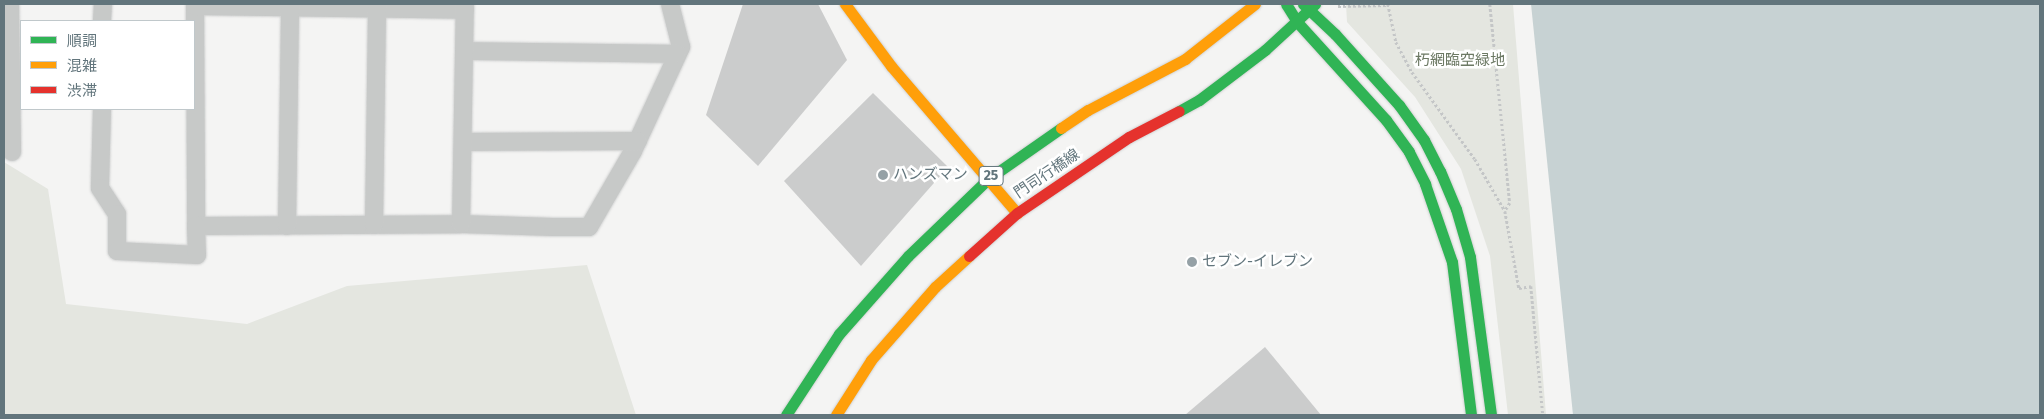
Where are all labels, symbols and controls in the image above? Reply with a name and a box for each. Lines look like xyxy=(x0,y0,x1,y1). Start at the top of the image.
legend xyxy=(20,20,195,110)
text: 順調 xyxy=(67,32,97,50)
park label: 朽網臨空緑地 xyxy=(1415,52,1505,70)
text: 混雑 xyxy=(67,57,97,75)
text: 渋滞 xyxy=(67,82,97,100)
street label: 門司行橋線 xyxy=(1011,146,1083,202)
road number: 25 xyxy=(978,165,1004,188)
place label: ハンズマン xyxy=(893,166,968,184)
marker: ハンズマン xyxy=(877,169,889,181)
place label: セブン-イレブン xyxy=(1202,253,1313,271)
marker: セブン-イレブン xyxy=(1186,256,1198,268)

